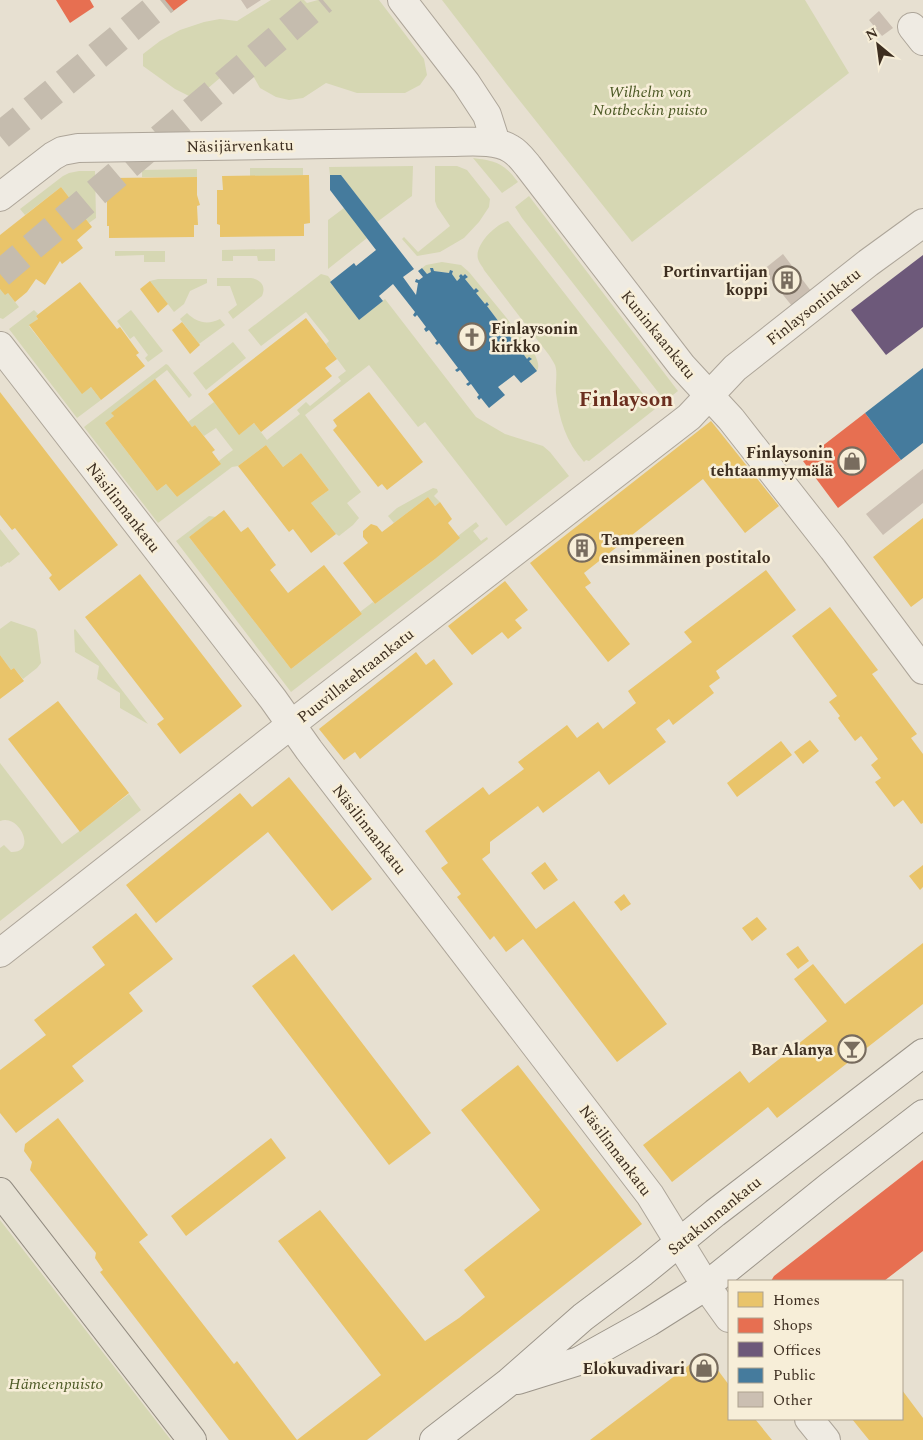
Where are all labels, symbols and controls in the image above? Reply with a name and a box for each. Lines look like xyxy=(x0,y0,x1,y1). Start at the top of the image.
north arrow xyxy=(853,20,903,70)
text: N xyxy=(862,22,882,46)
park label: Wilhelm von Nottbeckin puisto xyxy=(592,80,708,122)
street label: Näsijärvenkatu xyxy=(186,133,294,159)
place label: Portinvartijan koppi xyxy=(663,260,768,302)
street label: Finlaysoninkatu xyxy=(761,262,866,351)
building icon: Portinvartijan koppi xyxy=(772,265,802,295)
street label: Kuninkaankatu xyxy=(615,285,702,384)
place label: Finlaysonin kirkko xyxy=(491,317,578,359)
church icon: Finlaysonin kirkko xyxy=(457,322,487,352)
district label: Finlayson xyxy=(579,384,673,416)
place label: Finlaysonin tehtaanmyymälä xyxy=(710,441,834,483)
shop icon: Finlaysonin tehtaanmyymälä xyxy=(837,446,867,476)
street label: Näsilinnankatu xyxy=(80,457,166,558)
place label: Tampereen ensimmäinen postitalo xyxy=(601,528,771,570)
building icon: Tampereen ensimmäinen postitalo xyxy=(567,533,597,563)
street label: Puuvillatehtaankatu xyxy=(292,622,419,729)
street label: Näsilinnankatu xyxy=(326,779,412,880)
bar icon: Bar Alanya xyxy=(837,1034,867,1064)
place label: Bar Alanya xyxy=(751,1038,834,1062)
street label: Näsilinnankatu xyxy=(573,1100,658,1201)
street label: Satakunnankatu xyxy=(663,1170,767,1261)
legend xyxy=(728,1280,903,1420)
text: Homes xyxy=(773,1289,820,1312)
text: Shops xyxy=(773,1314,813,1337)
text: Offices xyxy=(773,1339,821,1362)
shop icon: Elokuvadivari xyxy=(689,1353,719,1383)
place label: Elokuvadivari xyxy=(582,1357,685,1381)
text: Public xyxy=(773,1364,816,1387)
park label: Hämeenpuisto xyxy=(9,1372,103,1396)
text: Other xyxy=(773,1389,812,1412)

